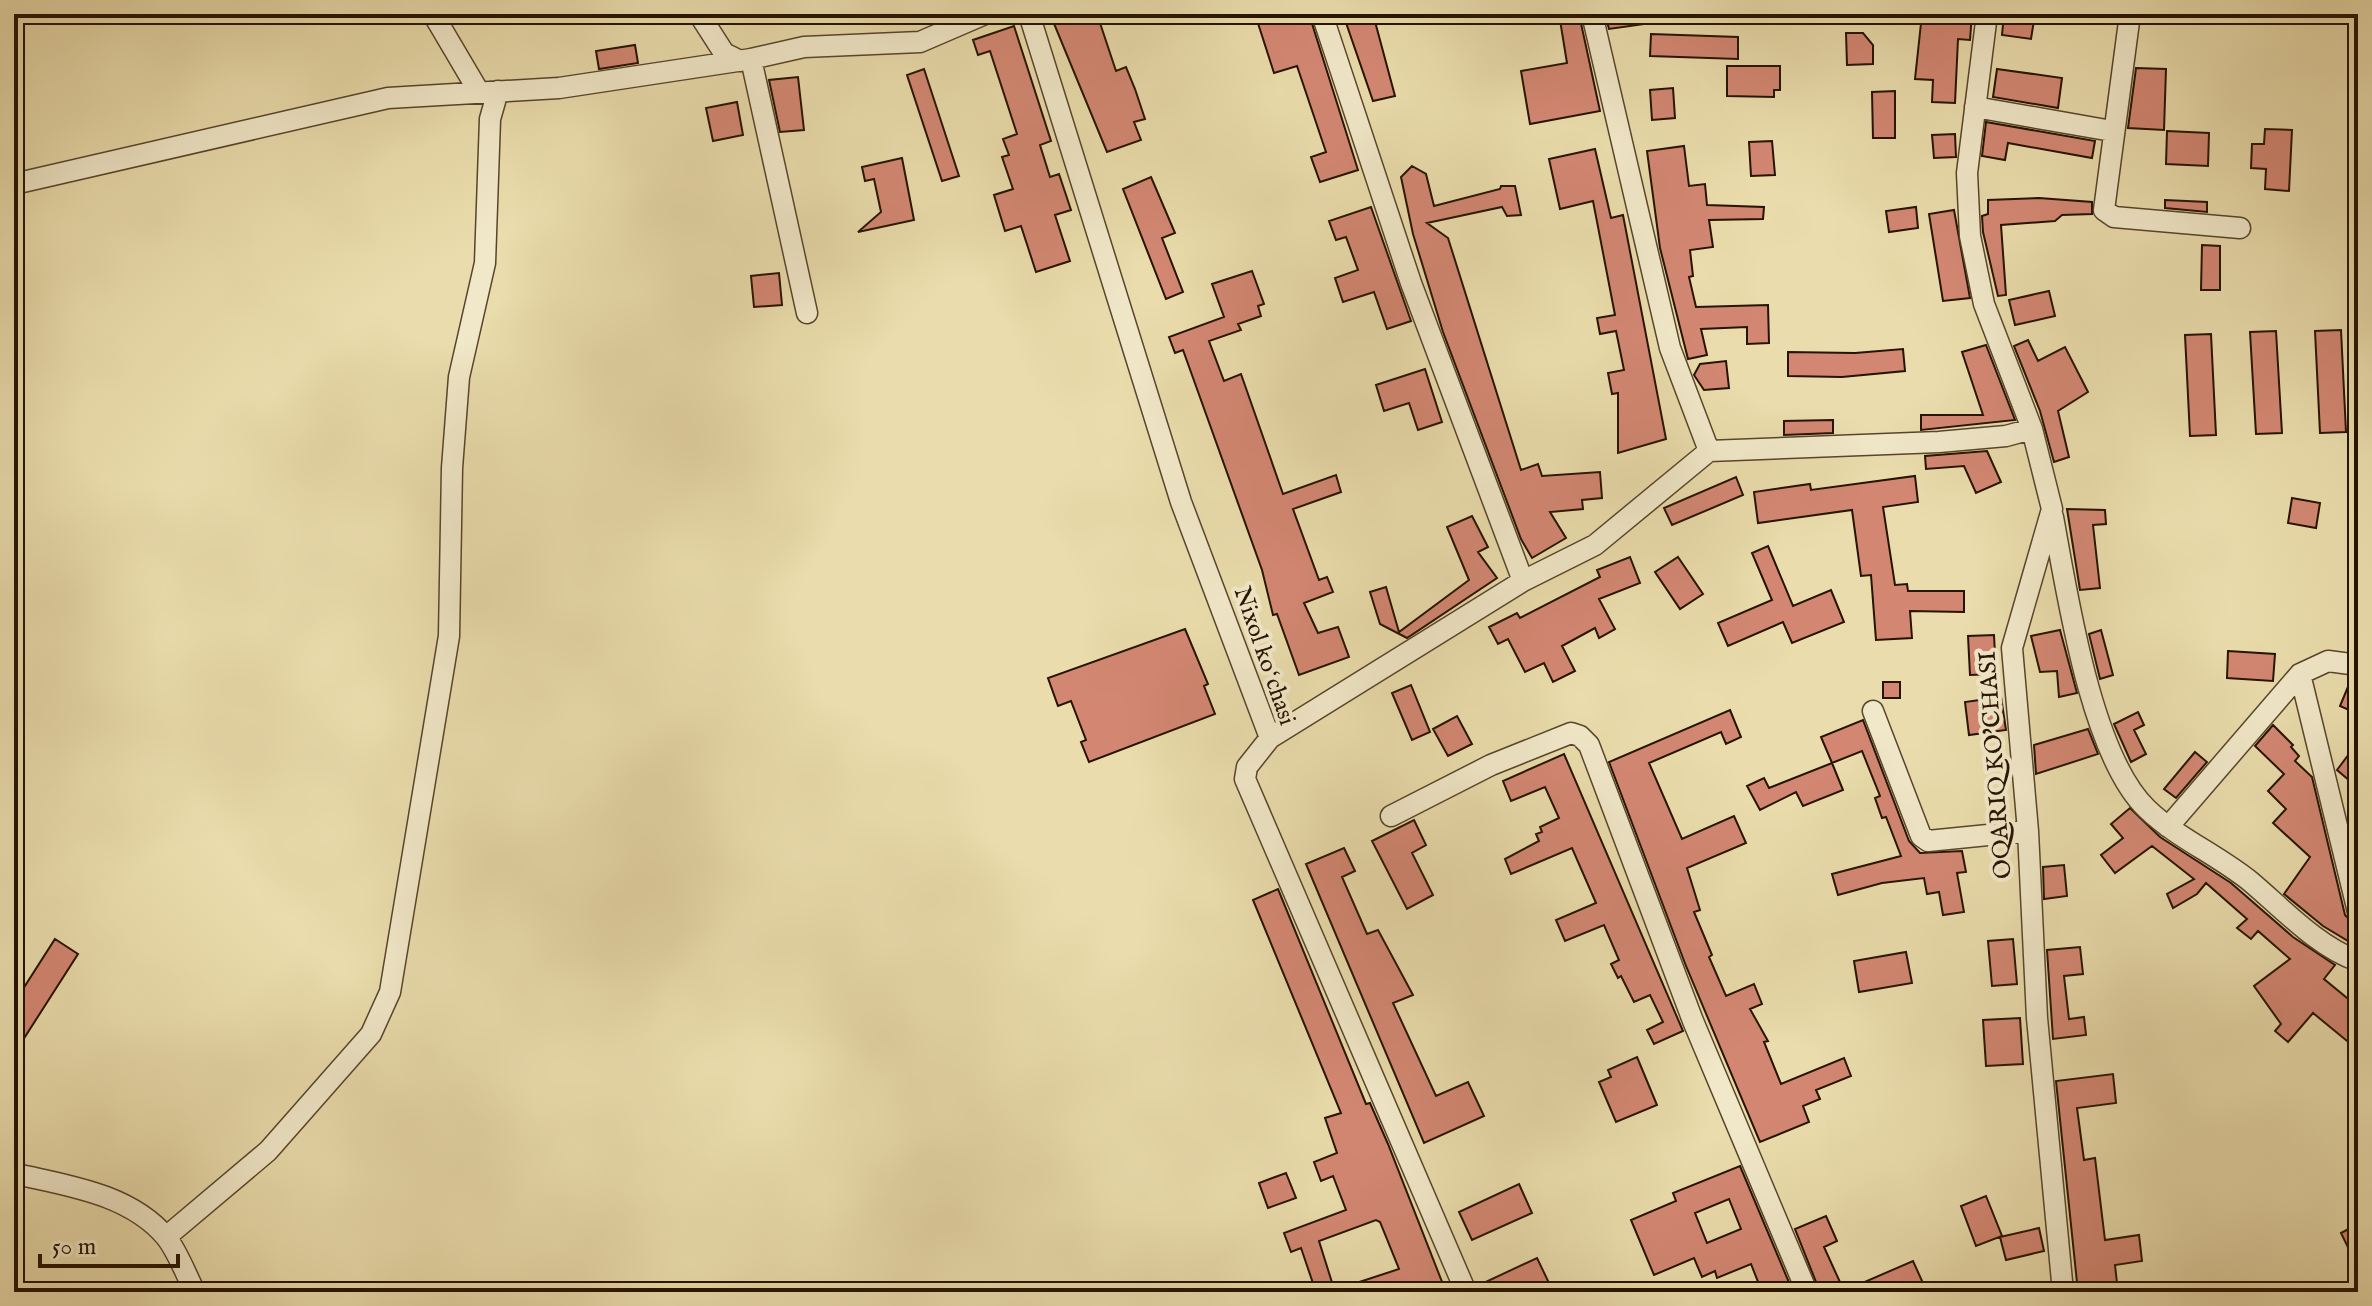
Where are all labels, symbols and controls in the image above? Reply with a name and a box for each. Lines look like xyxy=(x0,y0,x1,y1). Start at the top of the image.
street label: Nixol koʻchasi xyxy=(1226,582,1302,730)
street label: OQARIQ KO'CHASI xyxy=(1973,650,2019,880)
scale bar xyxy=(40,1218,178,1268)
text: 50 m xyxy=(52,1232,96,1263)

